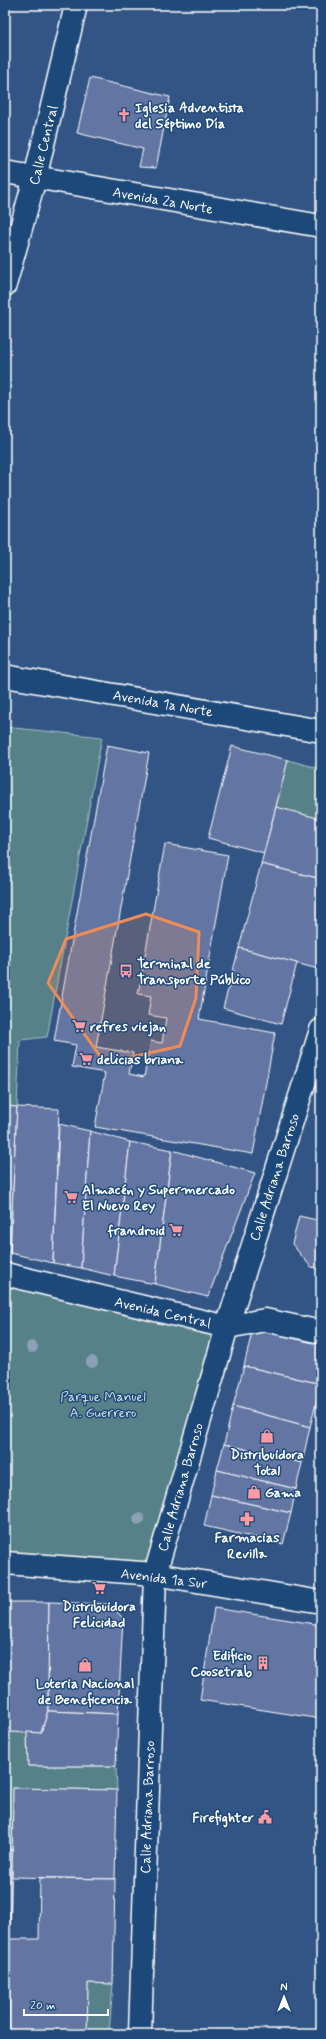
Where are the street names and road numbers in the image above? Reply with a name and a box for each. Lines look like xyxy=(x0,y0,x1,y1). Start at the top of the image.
street label: Calle Central xyxy=(25,104,63,187)
street label: Avenida 2a Norte xyxy=(111,183,215,219)
street label: Avenida 1a Norte xyxy=(111,686,215,722)
street label: Calle Adriana Barroso xyxy=(246,1111,304,1243)
street label: Avenida Central xyxy=(113,1293,213,1333)
street label: Calle Adriana Barroso xyxy=(154,1421,208,1554)
street label: Avenida 1a Sur xyxy=(120,1565,208,1593)
street label: Calle Adriana Barroso xyxy=(137,1740,159,1874)

